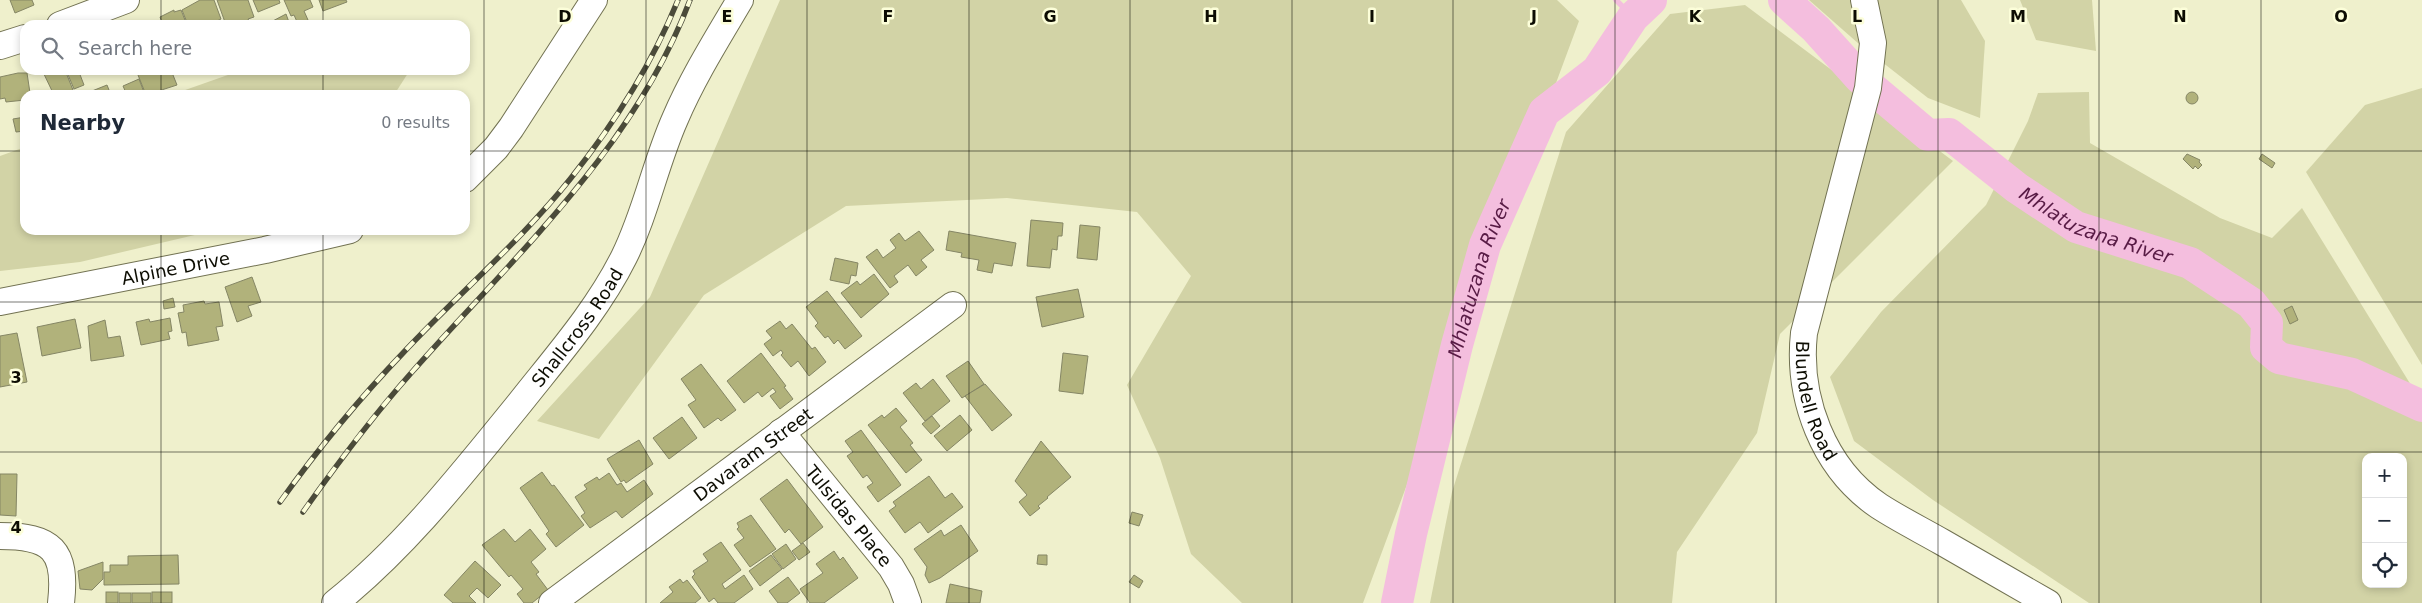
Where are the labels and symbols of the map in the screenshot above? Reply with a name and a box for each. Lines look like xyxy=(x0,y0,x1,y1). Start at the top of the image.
text: D xyxy=(558,7,572,26)
text: E xyxy=(722,7,732,26)
text: F xyxy=(883,7,893,26)
text: G xyxy=(1043,7,1057,26)
text: H xyxy=(1204,7,1218,26)
text: I xyxy=(1369,7,1375,26)
text: J xyxy=(1530,7,1537,26)
text: K xyxy=(1689,7,1702,26)
text: L xyxy=(1852,7,1862,26)
text: M xyxy=(2010,7,2026,26)
text: N xyxy=(2173,7,2187,26)
text: O xyxy=(2334,7,2348,26)
water label: Mhlatuzana River xyxy=(2016,182,2176,268)
water label: Mhlatuzana River xyxy=(1443,195,1515,360)
street label: Alpine Drive xyxy=(120,247,232,288)
street label: Shallcross Road xyxy=(527,264,627,391)
street label: Blundell Road xyxy=(1792,340,1842,464)
text: 3 xyxy=(10,368,22,387)
street label: Davaram Street xyxy=(689,403,816,505)
street label: Tulsidas Place xyxy=(801,460,897,571)
text: 4 xyxy=(10,518,22,537)

